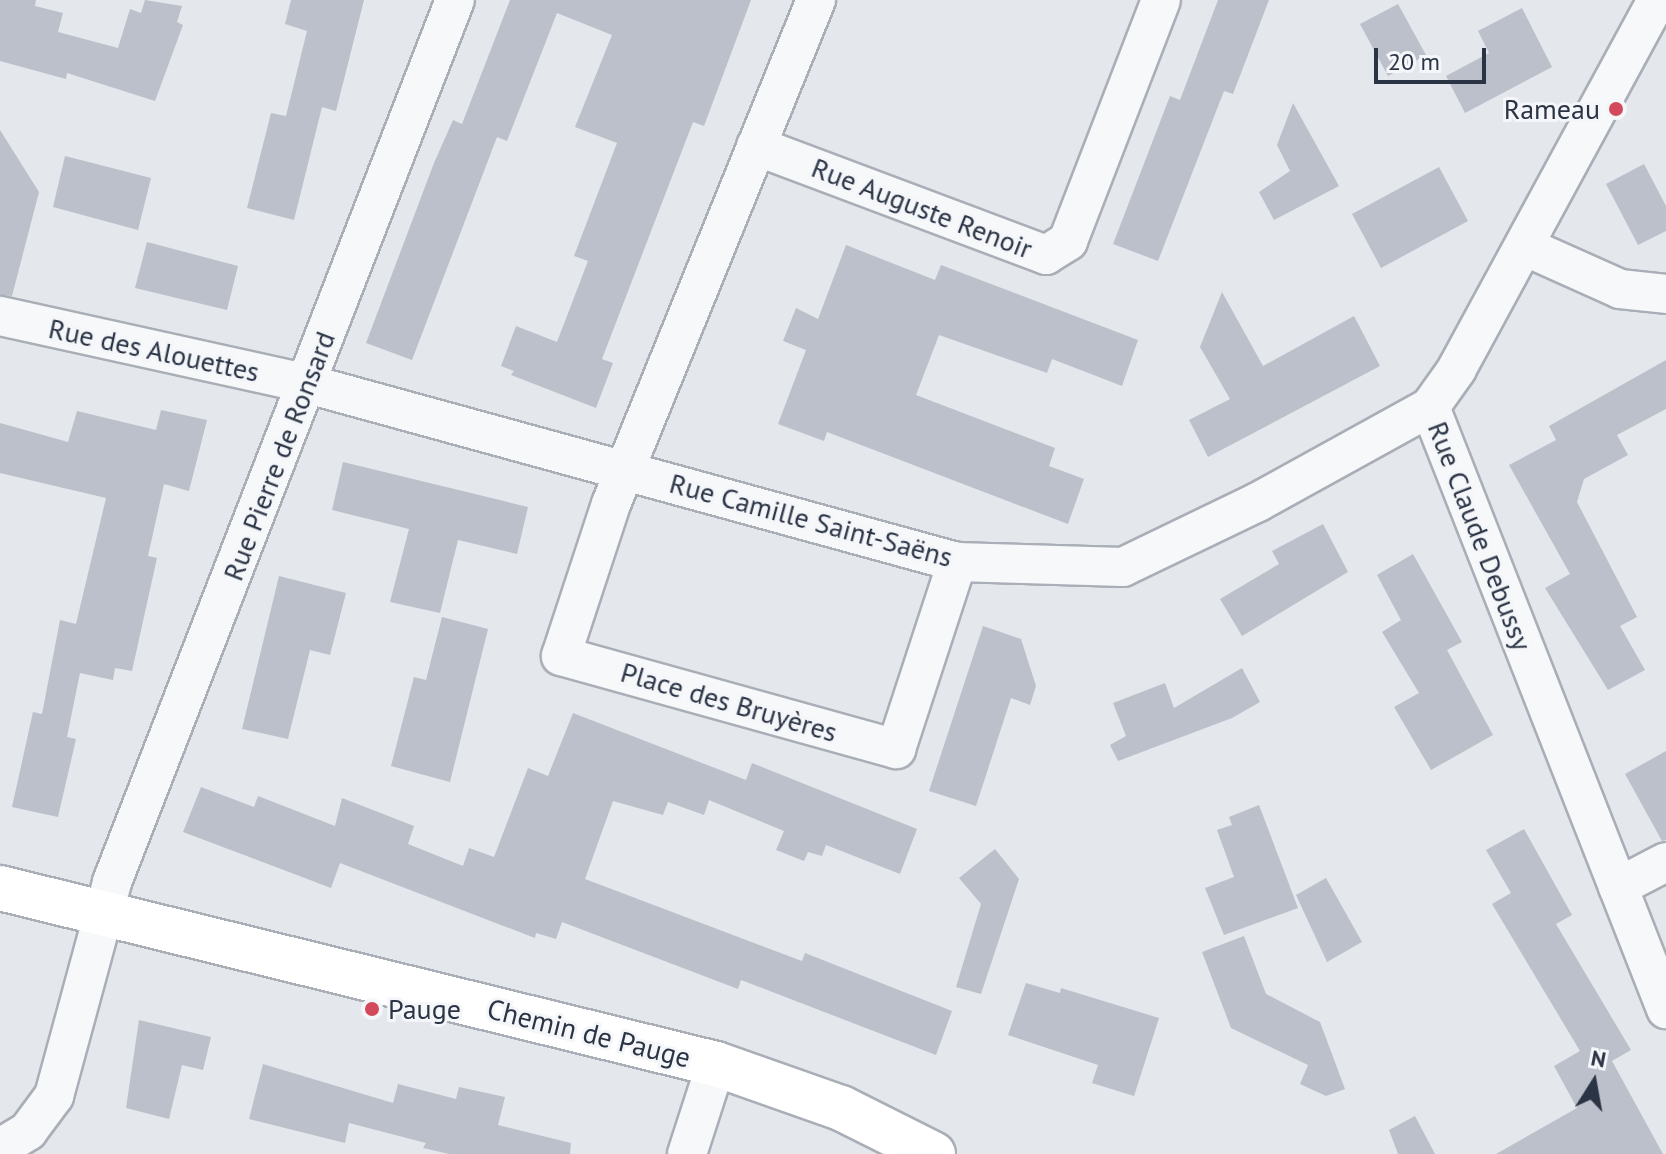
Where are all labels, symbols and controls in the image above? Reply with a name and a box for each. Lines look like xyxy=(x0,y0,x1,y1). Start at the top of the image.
scale bar xyxy=(1378,32,1490,82)
text: 20 m xyxy=(1388,46,1440,77)
place label: Rameau xyxy=(1504,92,1600,126)
marker: Rameau xyxy=(1607,100,1625,118)
street label: Rue Auguste Renoir xyxy=(807,150,1037,266)
street label: Rue des Alouettes xyxy=(45,311,263,389)
street label: Rue Pierre de Ronsard xyxy=(216,327,342,585)
street label: Rue Claude Debussy xyxy=(1421,417,1539,655)
street label: Rue Camille Saint-Saëns xyxy=(666,466,956,574)
street label: Place des Bruyères xyxy=(617,655,841,749)
place label: Pauge xyxy=(388,992,461,1026)
street label: Chemin de Pauge xyxy=(484,992,694,1074)
marker: Pauge xyxy=(363,1000,381,1018)
north arrow xyxy=(1554,1042,1634,1122)
text: N xyxy=(1589,1043,1608,1074)

